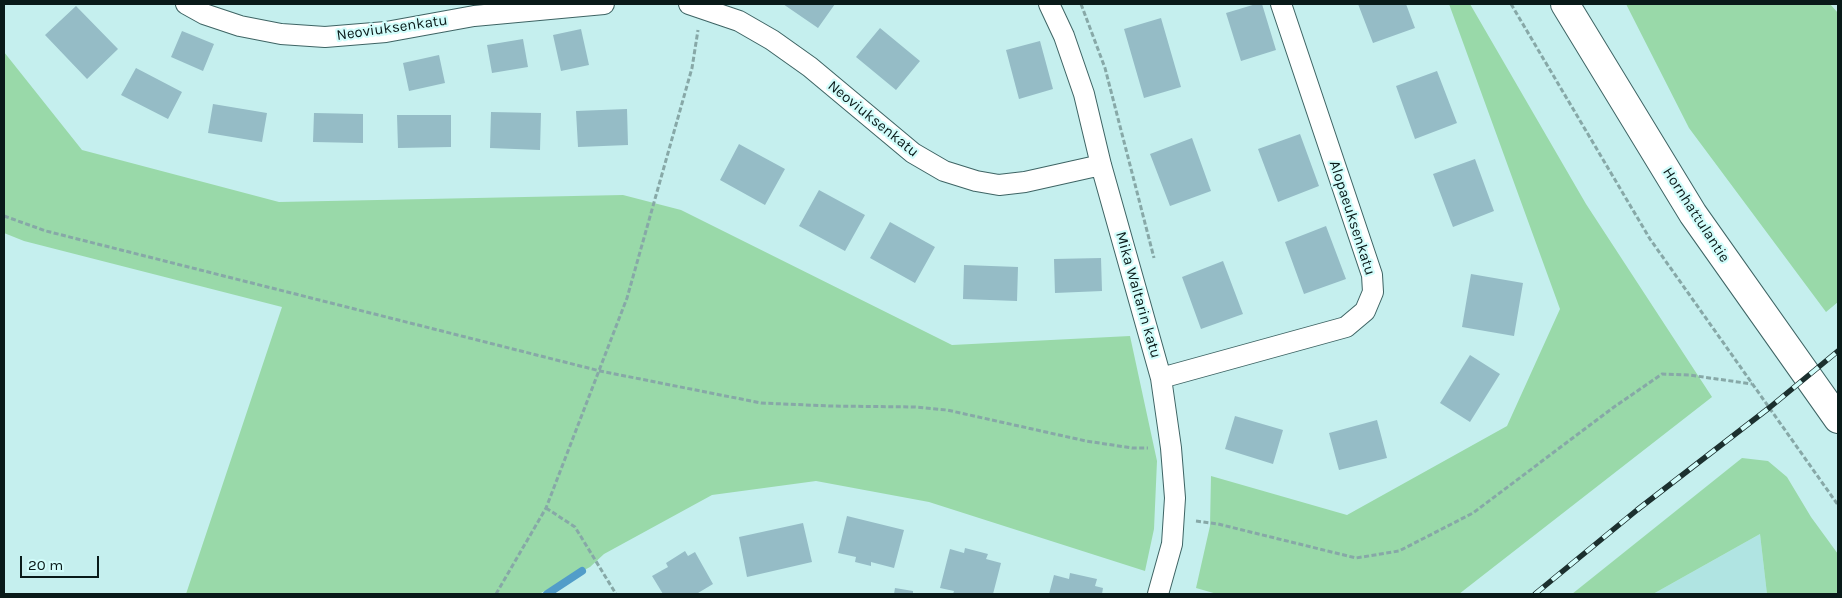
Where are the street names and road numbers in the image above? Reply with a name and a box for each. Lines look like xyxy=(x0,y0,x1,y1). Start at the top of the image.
street label: Neoviuksenkatu xyxy=(335,11,449,45)
street label: Neoviuksenkatu xyxy=(824,77,922,161)
street label: Alopaeuksenkatu xyxy=(1325,158,1379,278)
street label: Hornhattulantie xyxy=(1659,164,1733,266)
street label: Mika Waltarin katu xyxy=(1111,230,1165,360)

